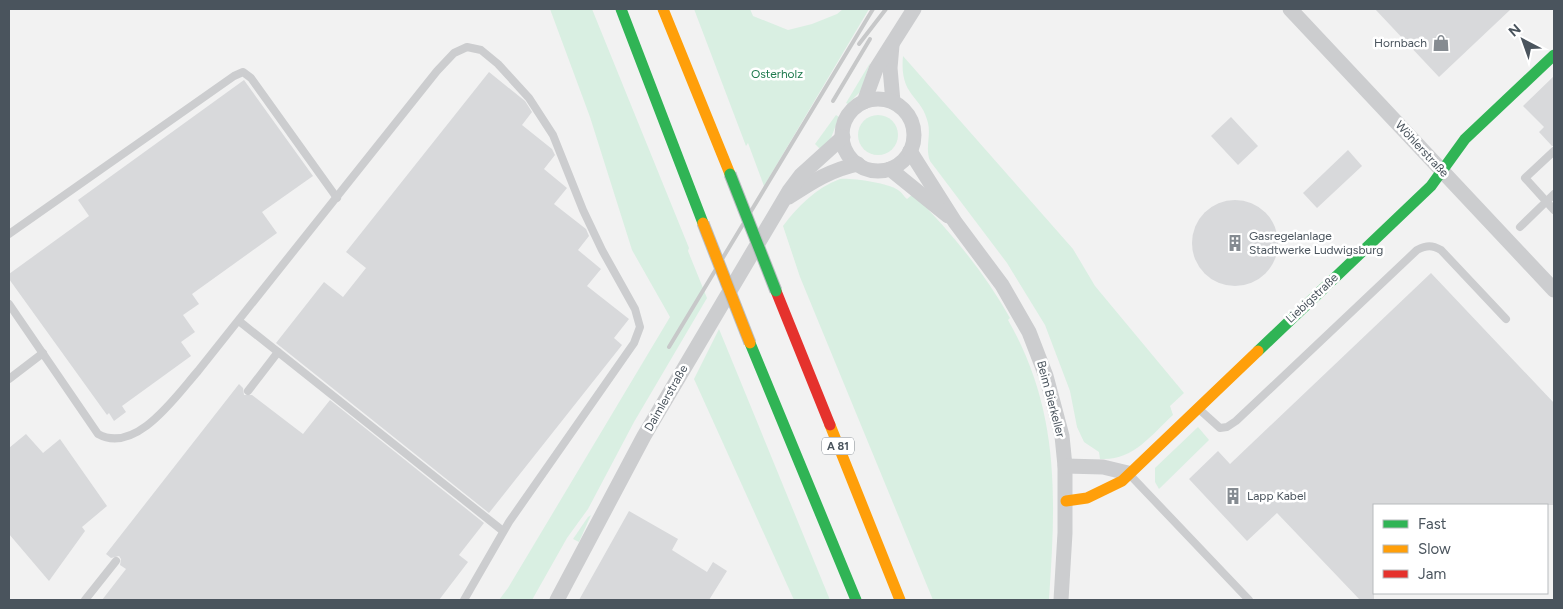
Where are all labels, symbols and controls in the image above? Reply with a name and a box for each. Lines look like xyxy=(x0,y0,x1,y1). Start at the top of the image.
north arrow xyxy=(1498,15,1548,65)
text: N xyxy=(1505,21,1524,41)
shop icon: Hornbach xyxy=(1431,33,1451,53)
place label: Hornbach xyxy=(1374,36,1427,50)
park label: Osterholz xyxy=(751,67,803,81)
street label: Wöhlerstraße xyxy=(1392,118,1452,180)
place label: Gasregelanlage Stadtwerke Ludwigsburg xyxy=(1249,229,1383,257)
building icon: Gasregelanlage Stadtwerke Ludwigsburg xyxy=(1225,233,1245,253)
street label: Liebigstraße xyxy=(1283,270,1341,326)
street label: Beim Bierkeller xyxy=(1034,359,1068,439)
street label: Daimlerstraße xyxy=(641,362,691,434)
road number: A 81 xyxy=(822,438,854,454)
building icon: Lapp Kabel xyxy=(1223,486,1243,506)
place label: Lapp Kabel xyxy=(1247,489,1306,503)
legend xyxy=(1373,504,1548,594)
text: Fast xyxy=(1418,515,1447,533)
text: Slow xyxy=(1418,540,1451,558)
text: Jam xyxy=(1418,565,1446,583)

